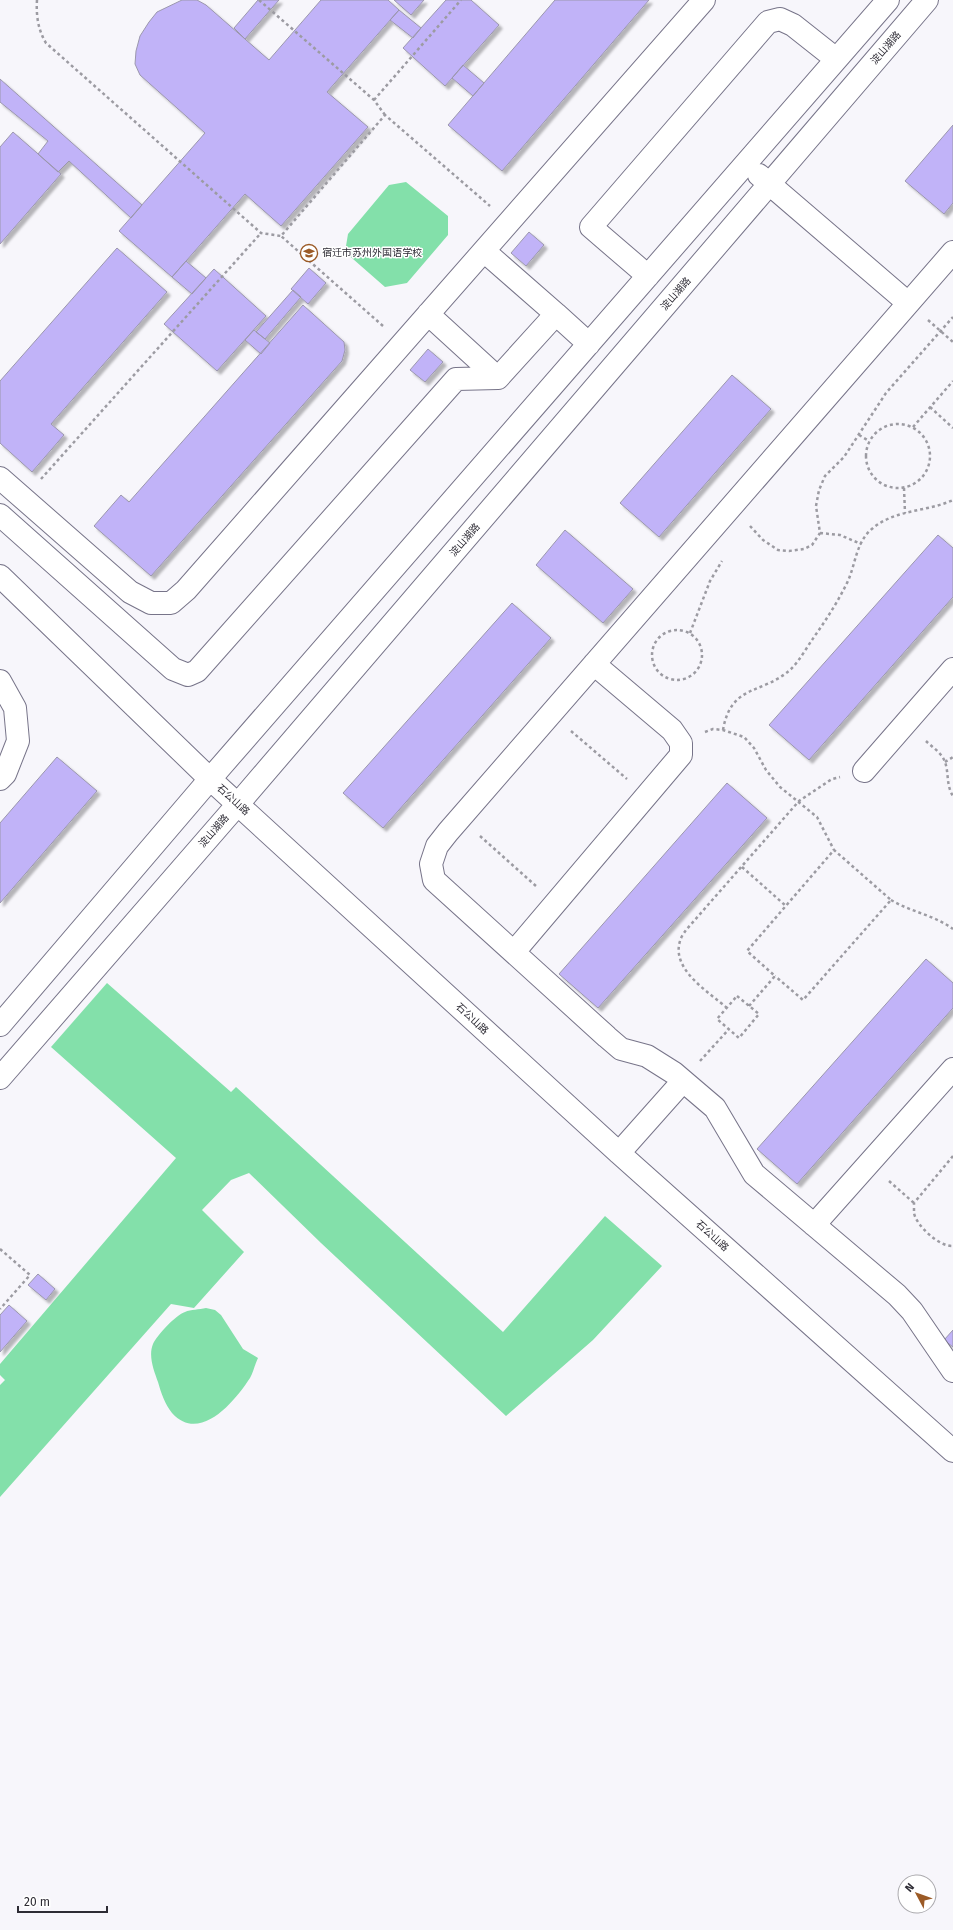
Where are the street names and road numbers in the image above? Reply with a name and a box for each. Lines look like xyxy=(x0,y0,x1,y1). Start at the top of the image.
street label: 淀山湖路 xyxy=(868,29,904,67)
street label: 淀山湖路 xyxy=(658,275,694,313)
street label: 淀山湖路 xyxy=(447,521,483,559)
street label: 石公山路 xyxy=(214,782,252,818)
street label: 淀山湖路 xyxy=(196,812,232,850)
street label: 石公山路 xyxy=(453,1001,491,1037)
street label: 石公山路 xyxy=(693,1218,731,1254)

